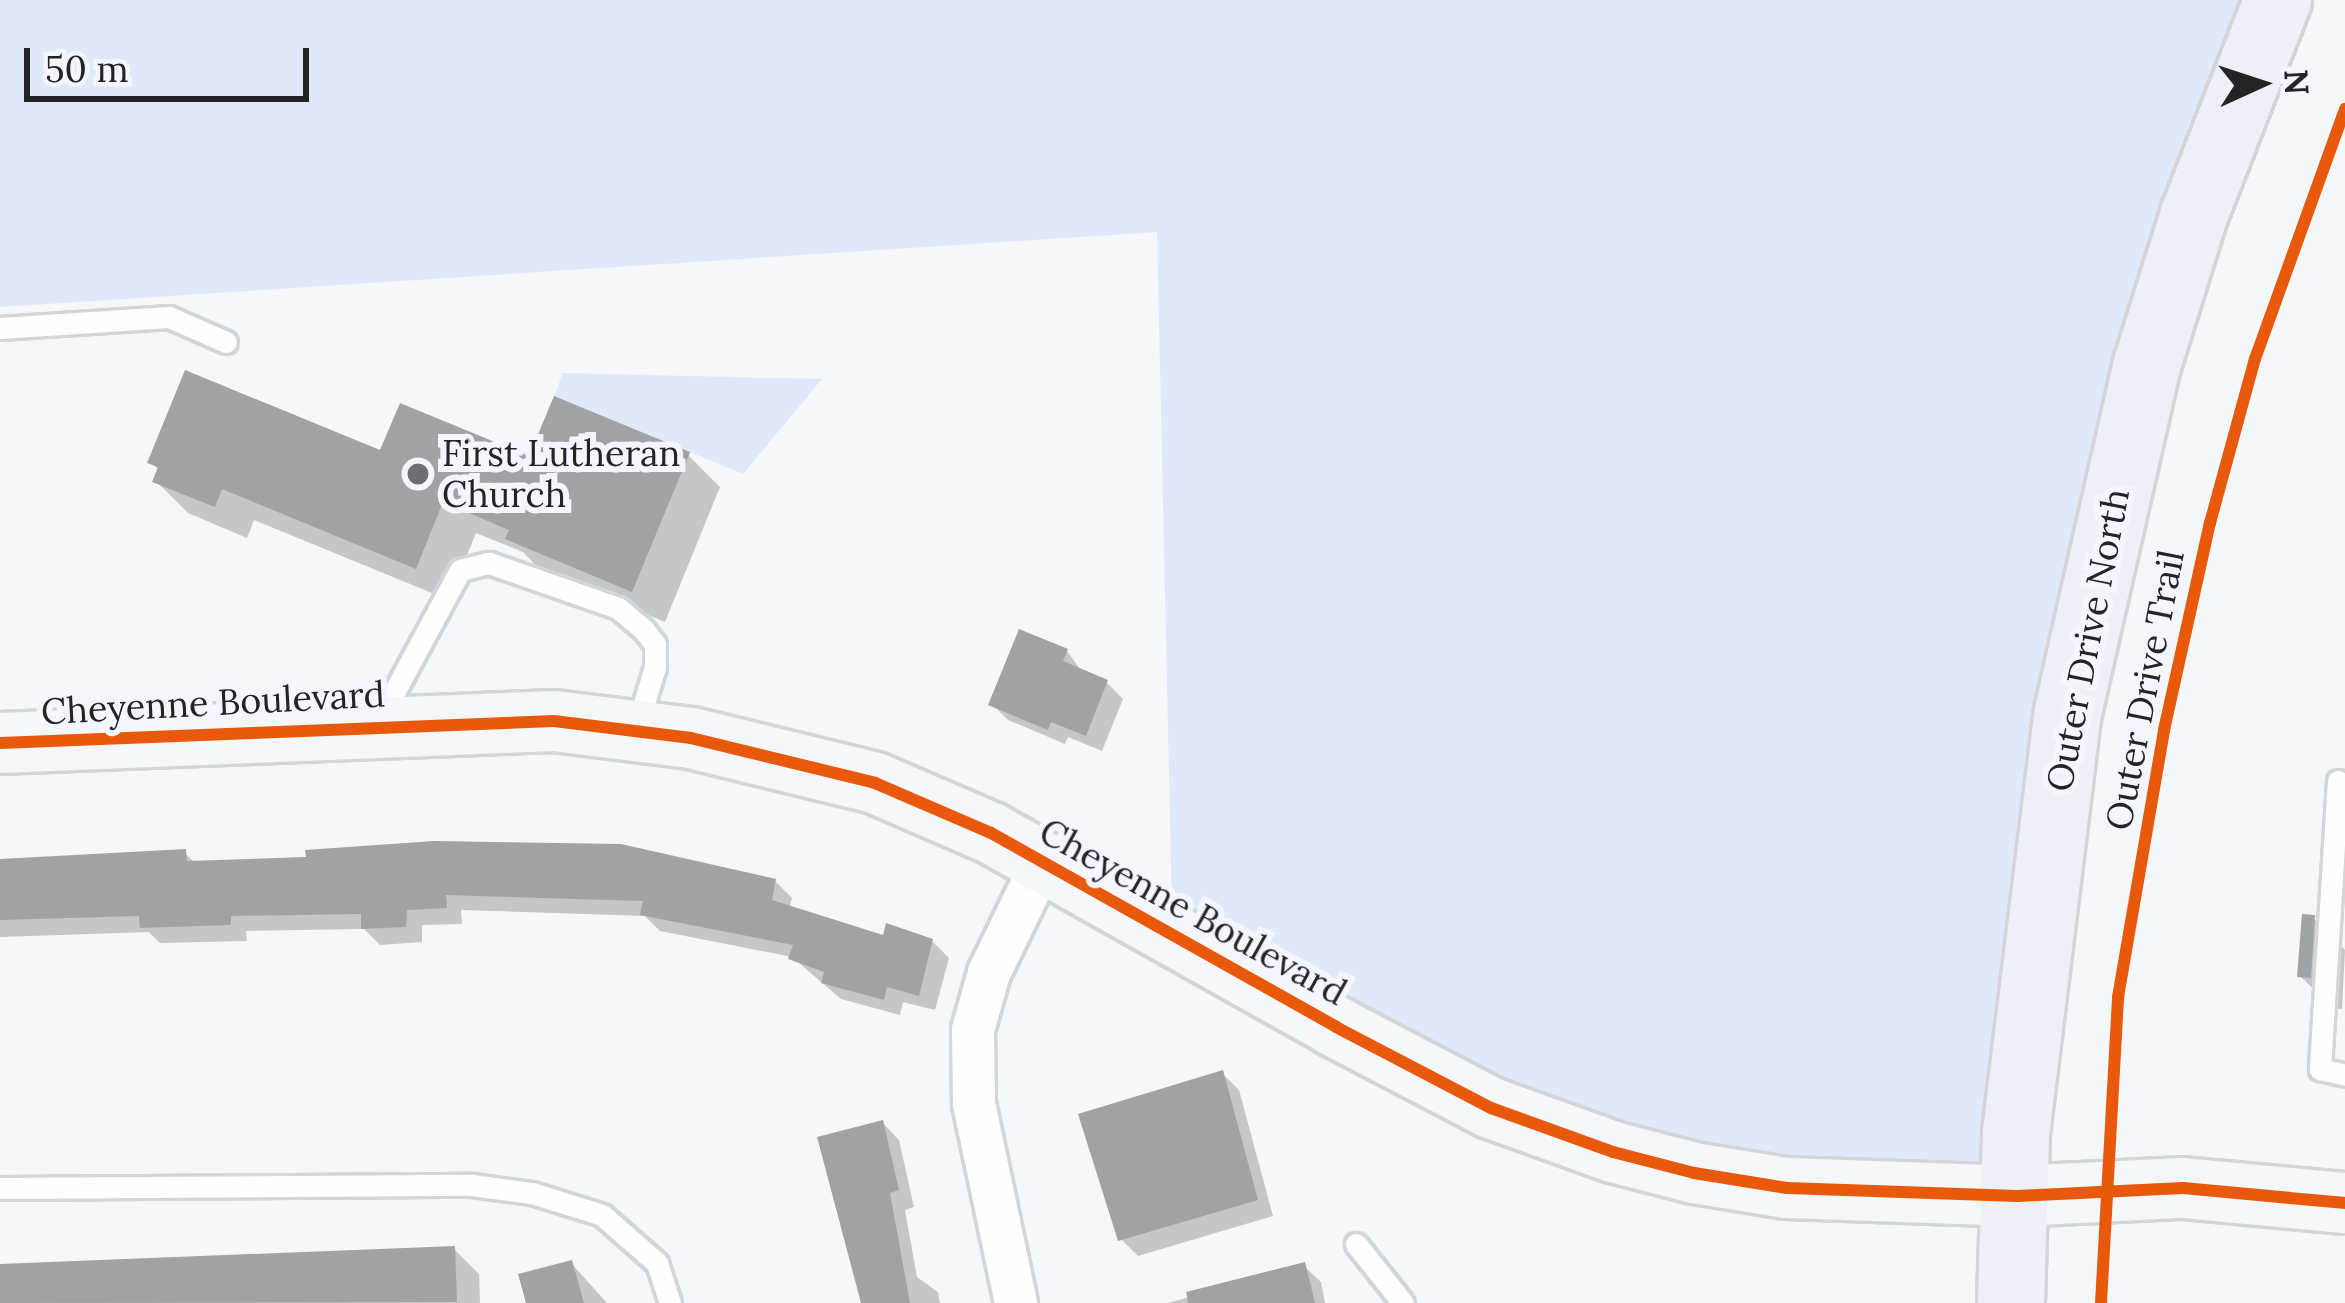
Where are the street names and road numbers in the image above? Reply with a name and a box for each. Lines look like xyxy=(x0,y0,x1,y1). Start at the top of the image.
street label: Outer Drive North xyxy=(2037,485,2139,795)
street label: Outer Drive Trail xyxy=(2097,546,2193,834)
street label: Cheyenne Boulevard xyxy=(40,672,386,734)
street label: Cheyenne Boulevard xyxy=(1032,810,1354,1014)

